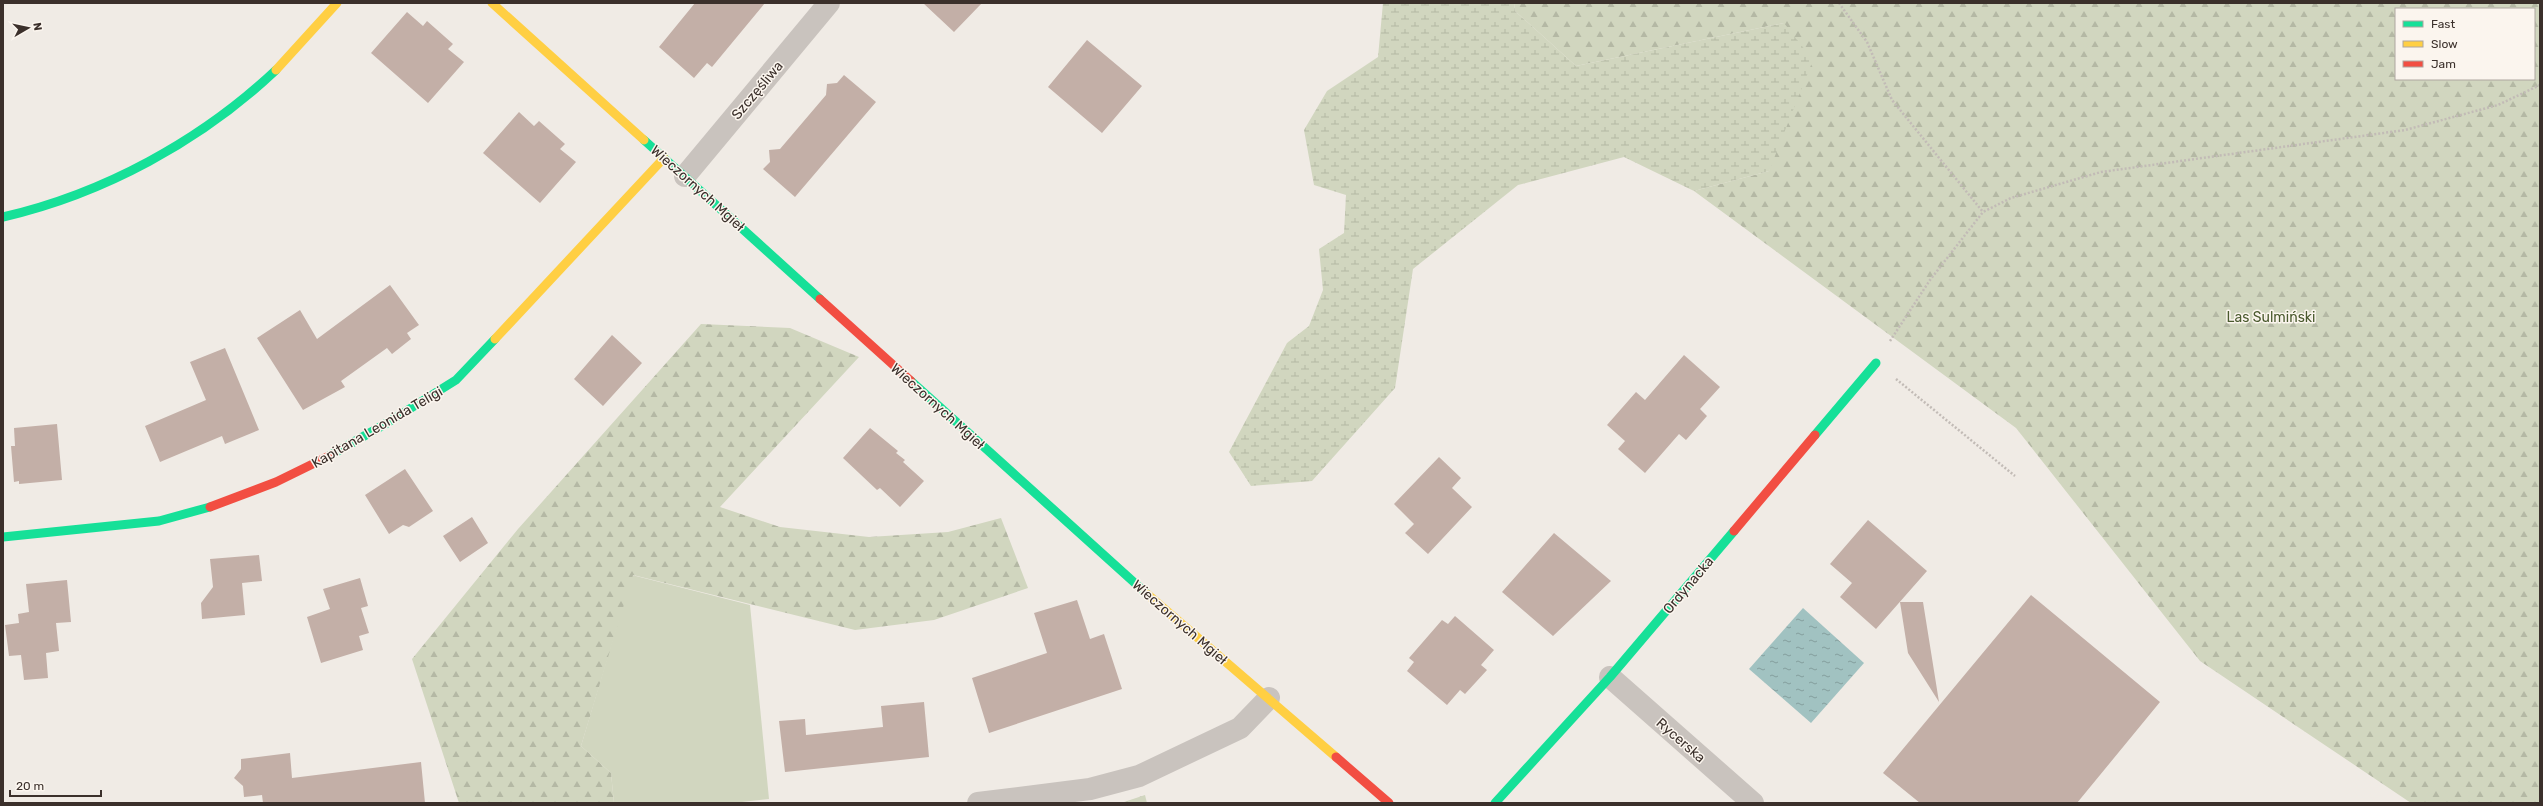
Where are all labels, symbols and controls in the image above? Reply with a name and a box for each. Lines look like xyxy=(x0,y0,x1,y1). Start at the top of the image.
north arrow xyxy=(8,8,48,48)
legend xyxy=(2395,8,2535,80)
text: Fast xyxy=(2431,17,2455,31)
text: N xyxy=(30,22,44,32)
text: Slow xyxy=(2431,37,2458,51)
text: Jam xyxy=(2431,57,2456,71)
street label: Szczęśliwa xyxy=(728,58,787,123)
street label: Wieczornych Mgieł xyxy=(647,142,748,235)
park label: Las Sulmiński xyxy=(2227,309,2315,326)
street label: Wieczornych Mgieł xyxy=(887,360,988,453)
street label: Kapitana Leonida Teligi xyxy=(309,383,446,472)
street label: Ordynacka xyxy=(1660,553,1717,617)
street label: Wieczornych Mgieł xyxy=(1129,576,1231,668)
street label: Rycerska xyxy=(1653,714,1709,766)
scale bar xyxy=(10,772,101,798)
text: 20 m xyxy=(16,779,44,793)

